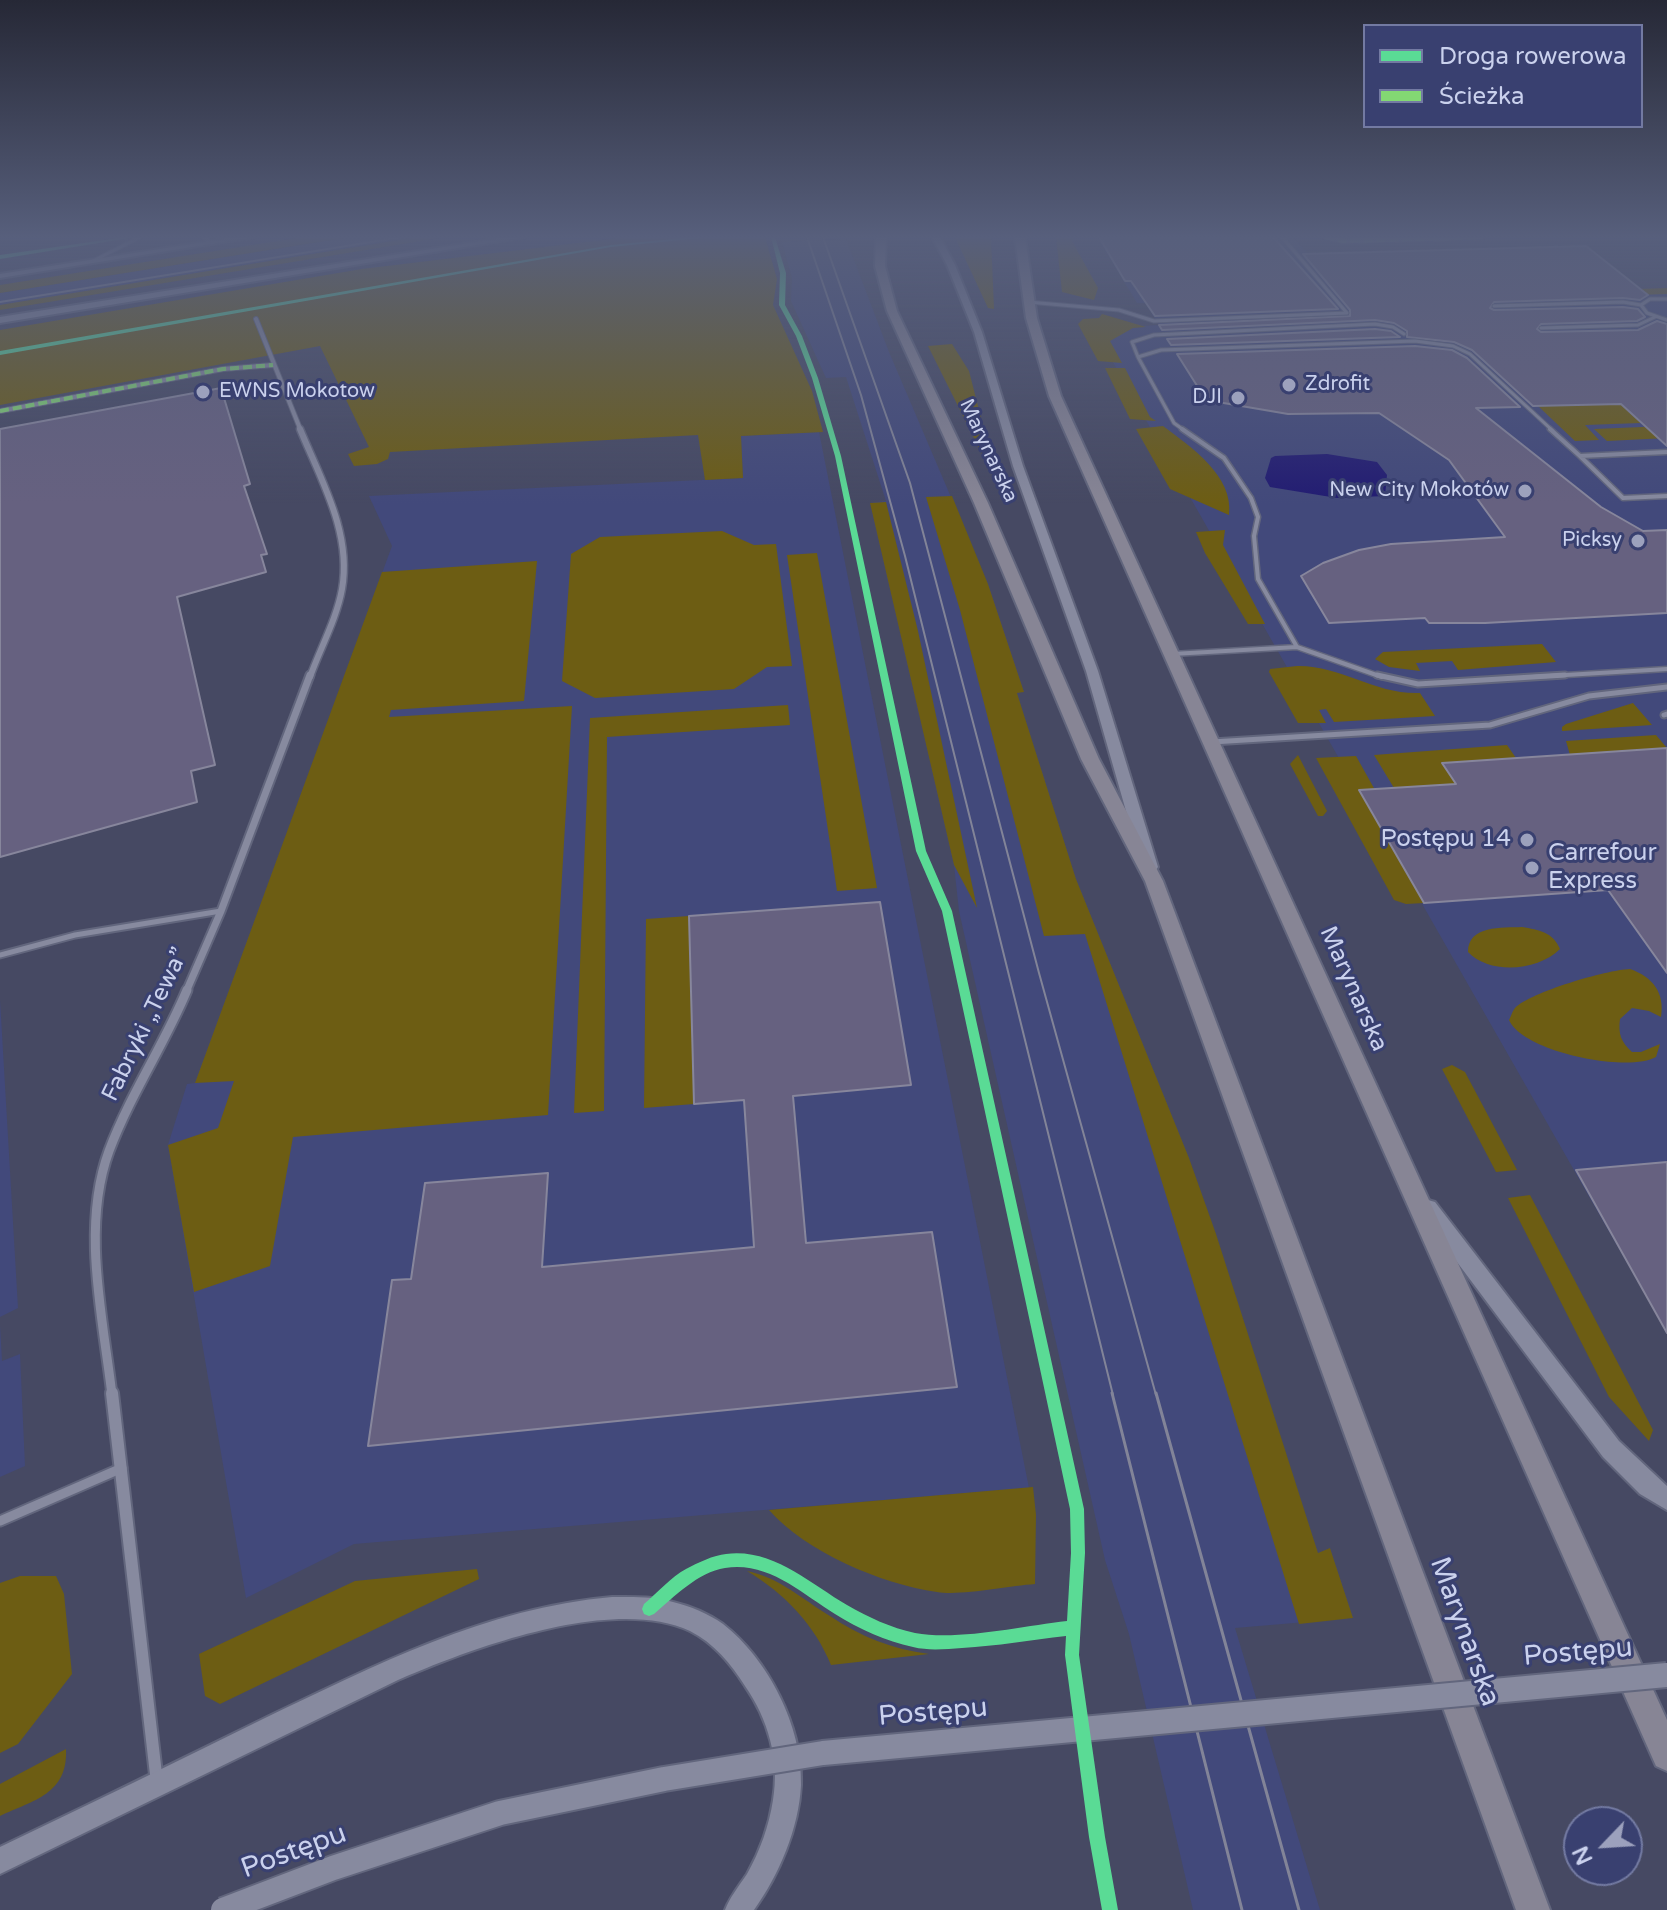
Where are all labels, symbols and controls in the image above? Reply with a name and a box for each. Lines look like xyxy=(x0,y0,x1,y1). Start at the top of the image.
legend xyxy=(1363,24,1643,128)
text: Droga rowerowa xyxy=(1439,42,1626,71)
text: Ścieżka xyxy=(1439,82,1524,111)
place label: Zdrofit xyxy=(1305,373,1370,397)
marker: Zdrofit xyxy=(1280,376,1298,394)
place label: EWNS Mokotow xyxy=(219,380,375,404)
marker: EWNS Mokotow xyxy=(194,383,212,401)
place label: DJI xyxy=(1192,386,1222,410)
marker: DJI xyxy=(1229,389,1247,407)
street label: Marynarska xyxy=(954,395,1022,507)
place label: New City Mokotów xyxy=(1329,479,1509,503)
marker: New City Mokotów xyxy=(1516,482,1534,500)
place label: Picksy xyxy=(1562,529,1622,553)
marker: Picksy xyxy=(1629,532,1647,550)
place label: Postępu 14 xyxy=(1380,826,1511,854)
marker: Postępu 14 xyxy=(1518,831,1536,849)
place label: Carrefour Express xyxy=(1548,840,1657,896)
marker: Carrefour Express xyxy=(1523,859,1541,877)
street label: Marynarska xyxy=(1313,922,1393,1056)
street label: Fabryki „Tewa” xyxy=(96,944,196,1106)
street label: Marynarska xyxy=(1421,1553,1507,1711)
street label: Postępu xyxy=(1522,1631,1634,1675)
street label: Postępu xyxy=(877,1691,989,1735)
north arrow xyxy=(1563,1806,1643,1886)
street label: Postępu xyxy=(237,1817,351,1887)
text: N xyxy=(1568,1842,1599,1869)

